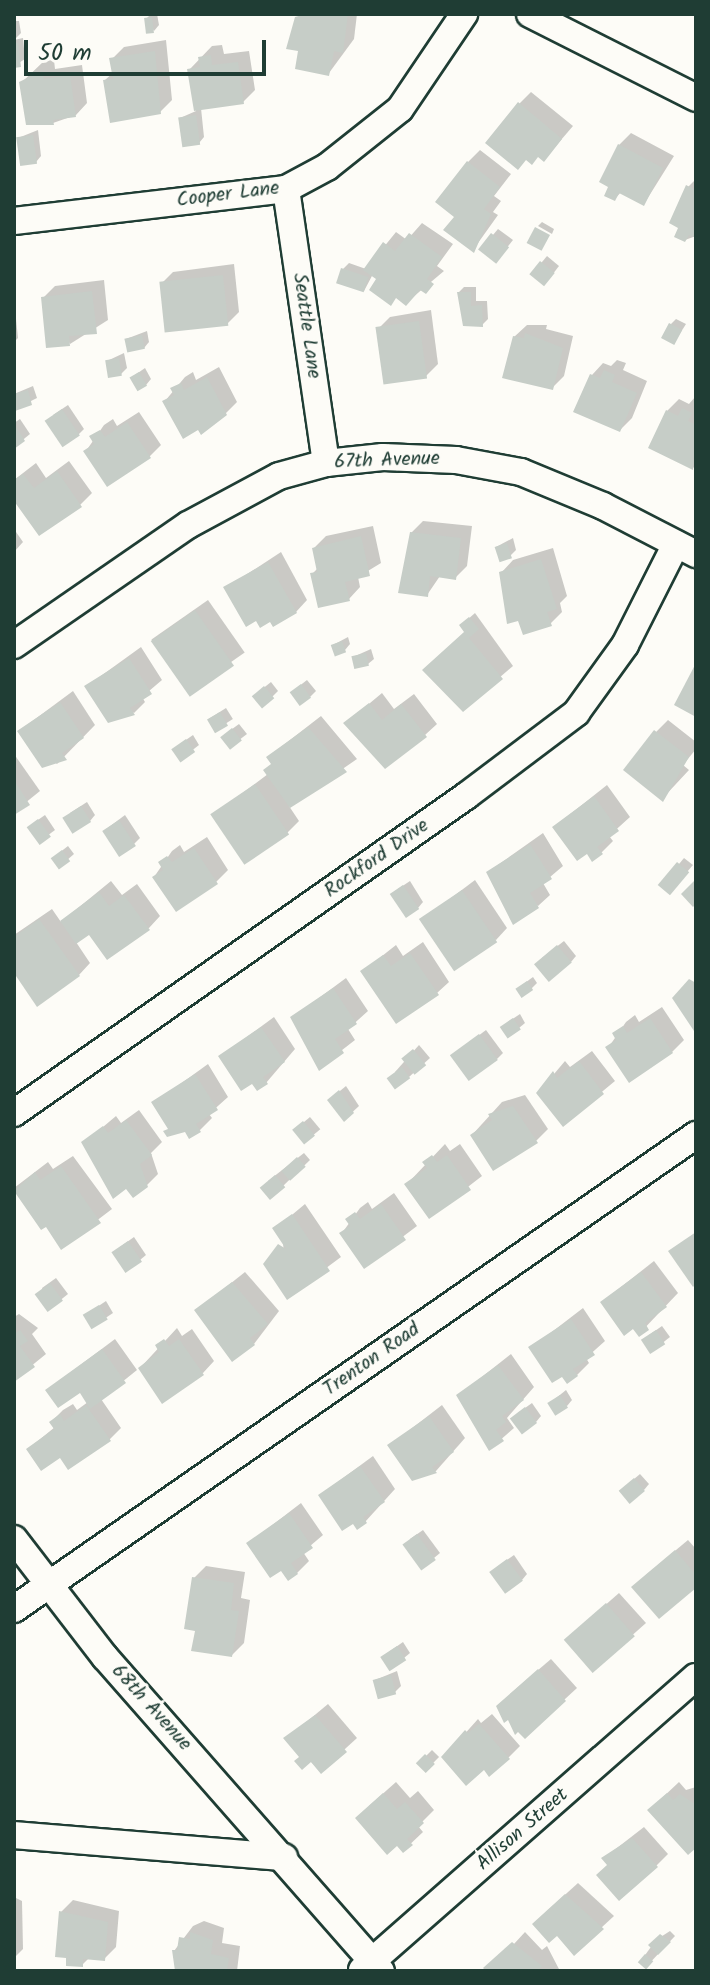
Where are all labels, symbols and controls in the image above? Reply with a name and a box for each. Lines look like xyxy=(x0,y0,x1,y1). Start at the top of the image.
scale bar xyxy=(28,24,270,74)
text: 50 m xyxy=(38,34,92,73)
street label: Cooper Lane xyxy=(175,177,281,213)
street label: Seattle Lane xyxy=(287,272,325,380)
street label: 67th Avenue xyxy=(334,447,440,475)
street label: Rockford Drive xyxy=(320,814,434,904)
street label: Trenton Road xyxy=(319,1318,425,1402)
street label: 68th Avenue xyxy=(106,1660,196,1756)
street label: Allison Street xyxy=(472,1784,574,1876)

